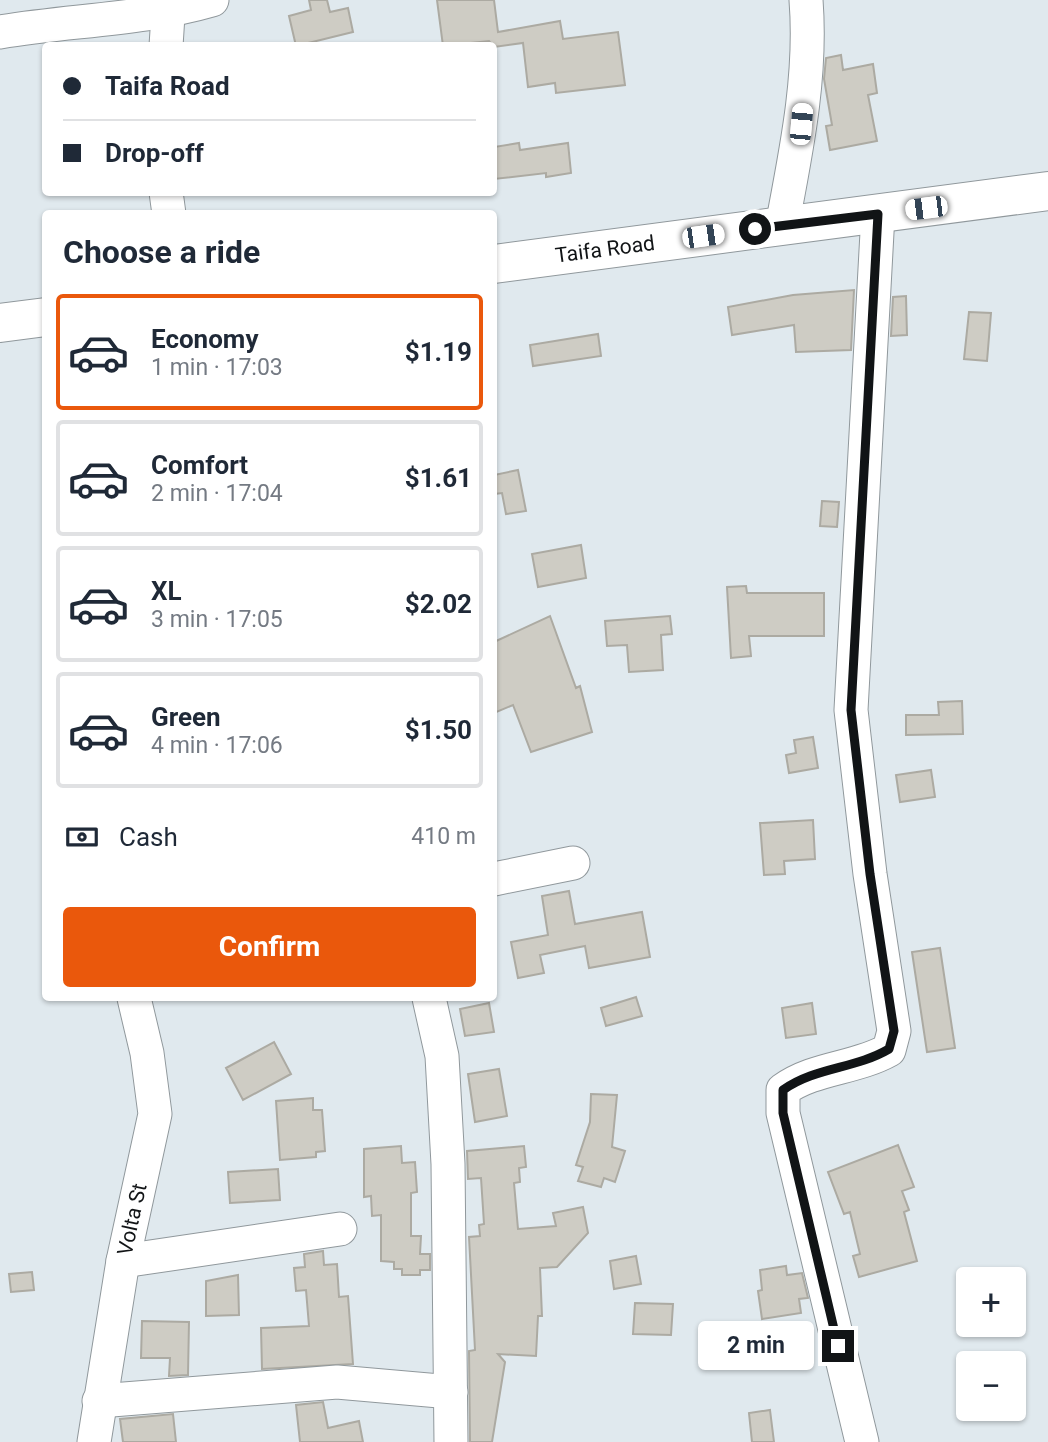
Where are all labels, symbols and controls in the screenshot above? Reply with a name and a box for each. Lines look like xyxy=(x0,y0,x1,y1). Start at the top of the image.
text: Taifa Road xyxy=(105,71,230,101)
car xyxy=(789,102,814,146)
text: Drop-off xyxy=(105,138,204,168)
car xyxy=(904,195,949,221)
route start xyxy=(739,213,771,245)
car xyxy=(681,223,726,249)
street label: Taifa Road xyxy=(554,231,656,268)
text: Choose a ride xyxy=(63,233,260,271)
icon: car xyxy=(67,321,130,384)
text: Economy xyxy=(151,324,258,354)
text: $1.19 xyxy=(405,337,472,367)
text: 1 min · 17:03 xyxy=(151,354,283,381)
icon: car xyxy=(67,447,130,510)
text: Comfort xyxy=(151,450,248,480)
text: $1.61 xyxy=(405,463,472,493)
text: 2 min · 17:04 xyxy=(151,480,283,507)
icon: car xyxy=(67,573,130,636)
text: XL xyxy=(151,576,182,606)
text: $2.02 xyxy=(405,589,472,619)
text: 3 min · 17:05 xyxy=(151,606,283,633)
icon: car xyxy=(67,699,130,762)
text: Green xyxy=(151,702,221,732)
text: $1.50 xyxy=(405,715,472,745)
text: 4 min · 17:06 xyxy=(151,732,283,759)
icon: cash xyxy=(63,818,101,856)
text: Cash xyxy=(119,822,178,852)
text: 410 m xyxy=(411,823,476,850)
button: Confirm xyxy=(63,907,476,987)
street label: Volta St xyxy=(113,1181,152,1257)
map controls xyxy=(956,1267,1026,1421)
button: + xyxy=(956,1267,1026,1337)
callout: 2 min xyxy=(698,1322,814,1370)
route end xyxy=(822,1330,854,1362)
text: 2 min xyxy=(727,1332,785,1359)
button: − xyxy=(956,1351,1026,1421)

